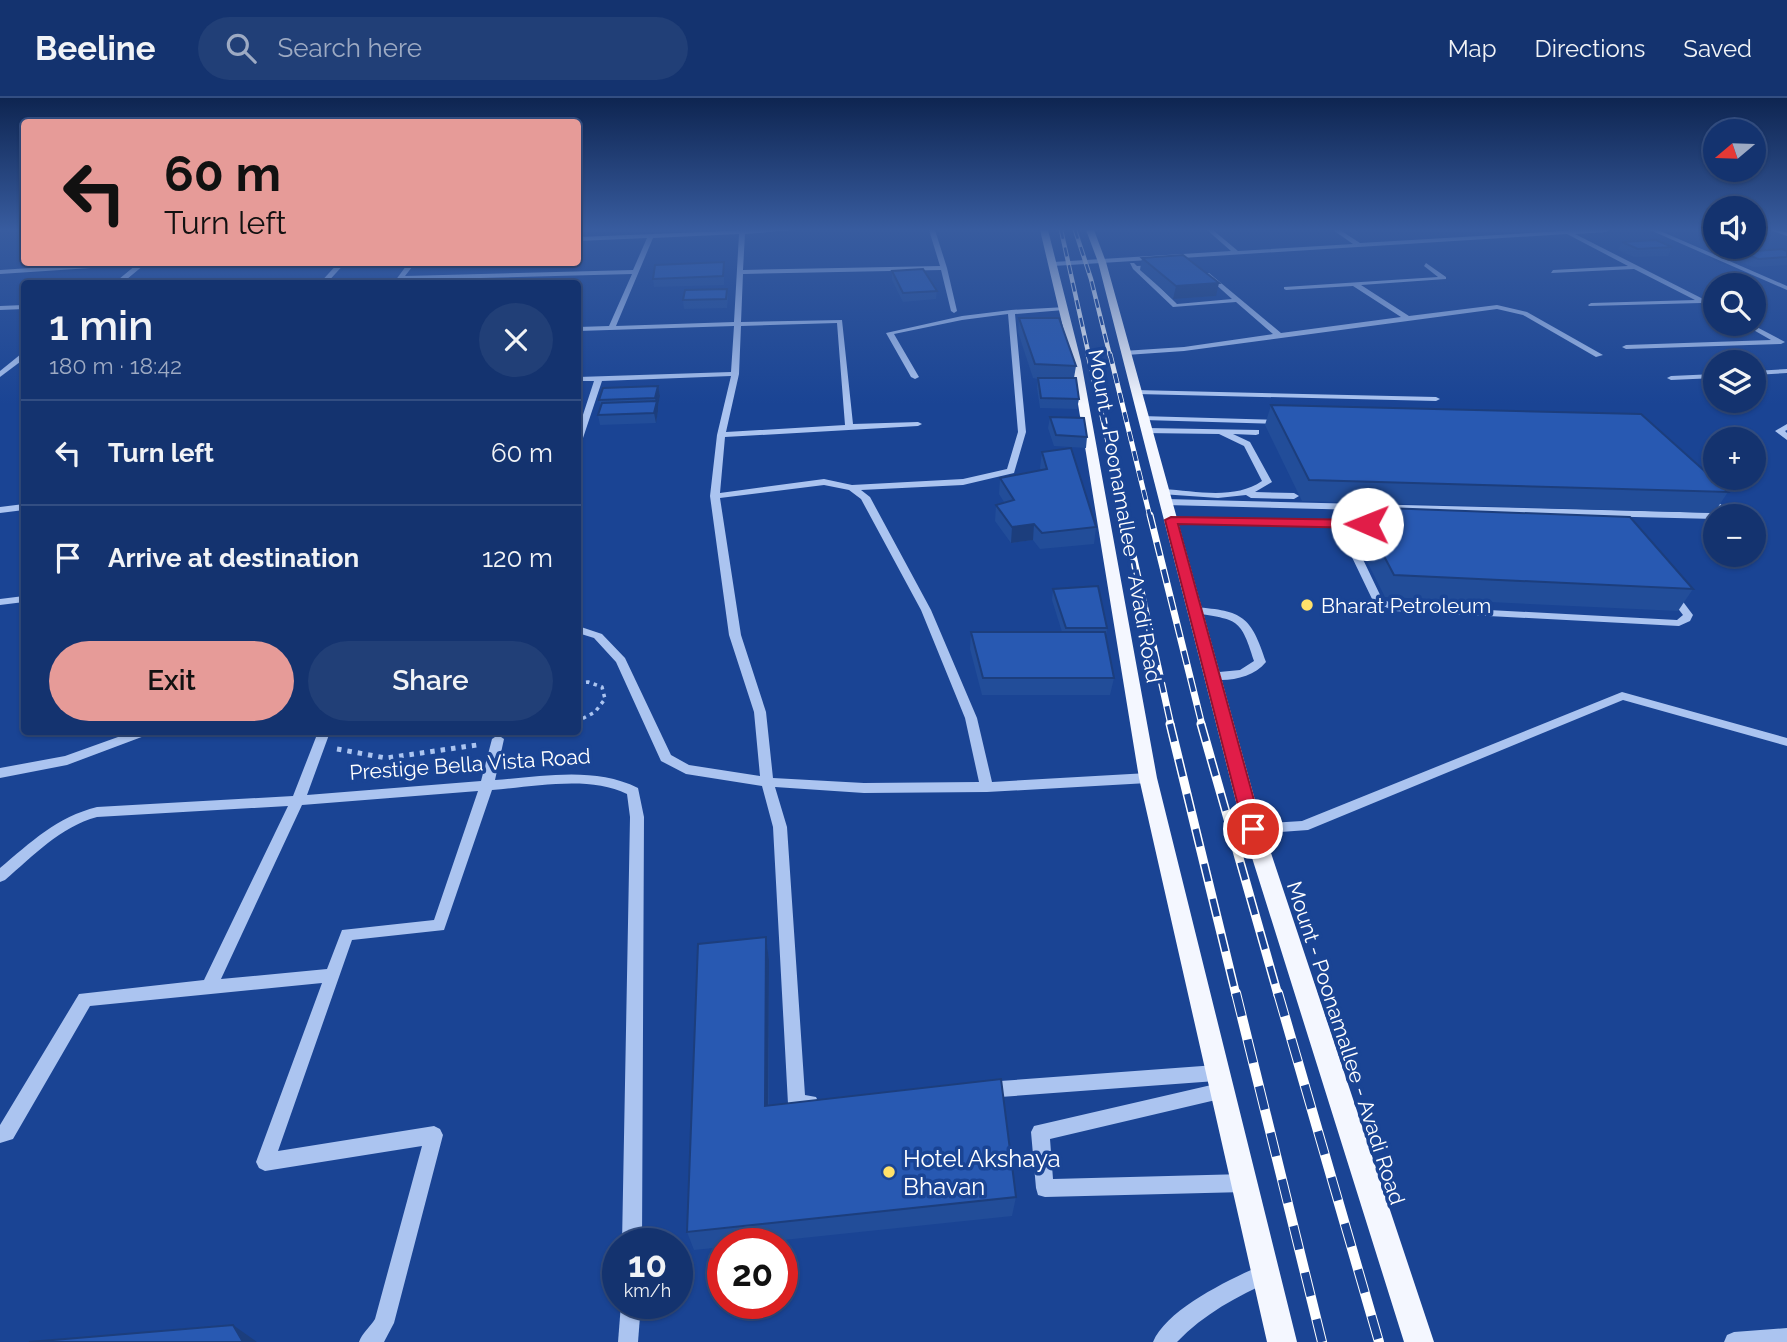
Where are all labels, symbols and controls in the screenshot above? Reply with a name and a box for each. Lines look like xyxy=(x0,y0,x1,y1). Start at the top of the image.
search box xyxy=(198,17,688,80)
text: Beeline xyxy=(35,29,156,68)
icon: search xyxy=(222,29,260,67)
text: Search here xyxy=(278,33,422,63)
text: Map xyxy=(1448,34,1497,63)
text: Directions xyxy=(1535,34,1645,63)
text: Saved xyxy=(1683,34,1752,63)
north arrow xyxy=(1703,119,1766,182)
map controls xyxy=(1703,119,1766,567)
text: 60 m xyxy=(164,145,281,202)
icon: left xyxy=(49,147,140,238)
button: sound xyxy=(1703,196,1766,259)
text: Turn left xyxy=(164,204,286,241)
button: search xyxy=(1703,273,1766,336)
text: 1 min xyxy=(49,301,153,350)
button: close xyxy=(479,303,553,377)
street label: Mount - Poonamallee - Avadi Road xyxy=(1083,347,1167,685)
button: layers xyxy=(1703,350,1766,413)
text: 180 m · 18:42 xyxy=(49,352,182,379)
button: + xyxy=(1703,427,1766,490)
icon: left xyxy=(49,434,87,472)
text: Turn left xyxy=(108,438,214,468)
text: 60 m xyxy=(491,438,553,468)
position arrow xyxy=(1330,487,1404,561)
button: − xyxy=(1703,504,1766,567)
icon: arrive xyxy=(49,539,87,577)
text: Arrive at destination xyxy=(108,543,359,573)
text: 120 m xyxy=(482,543,553,573)
place label: Bharat Petroleum xyxy=(1321,593,1491,618)
marker: Bharat Petroleum xyxy=(1299,597,1315,613)
button: Exit xyxy=(49,641,294,721)
button: Share xyxy=(308,641,553,721)
street label: Prestige Bella Vista Road xyxy=(348,743,592,785)
pin xyxy=(1223,799,1283,859)
icon: arrive xyxy=(1234,810,1272,848)
street label: Mount - Poonamallee - Avadi Road xyxy=(1282,878,1410,1208)
place label: Hotel Akshaya Bhavan xyxy=(903,1144,1061,1201)
marker: Hotel Akshaya Bhavan xyxy=(881,1164,897,1180)
speed limit sign: 20 xyxy=(707,1228,798,1319)
text: 10 xyxy=(628,1244,667,1285)
text: km/h xyxy=(624,1280,671,1301)

